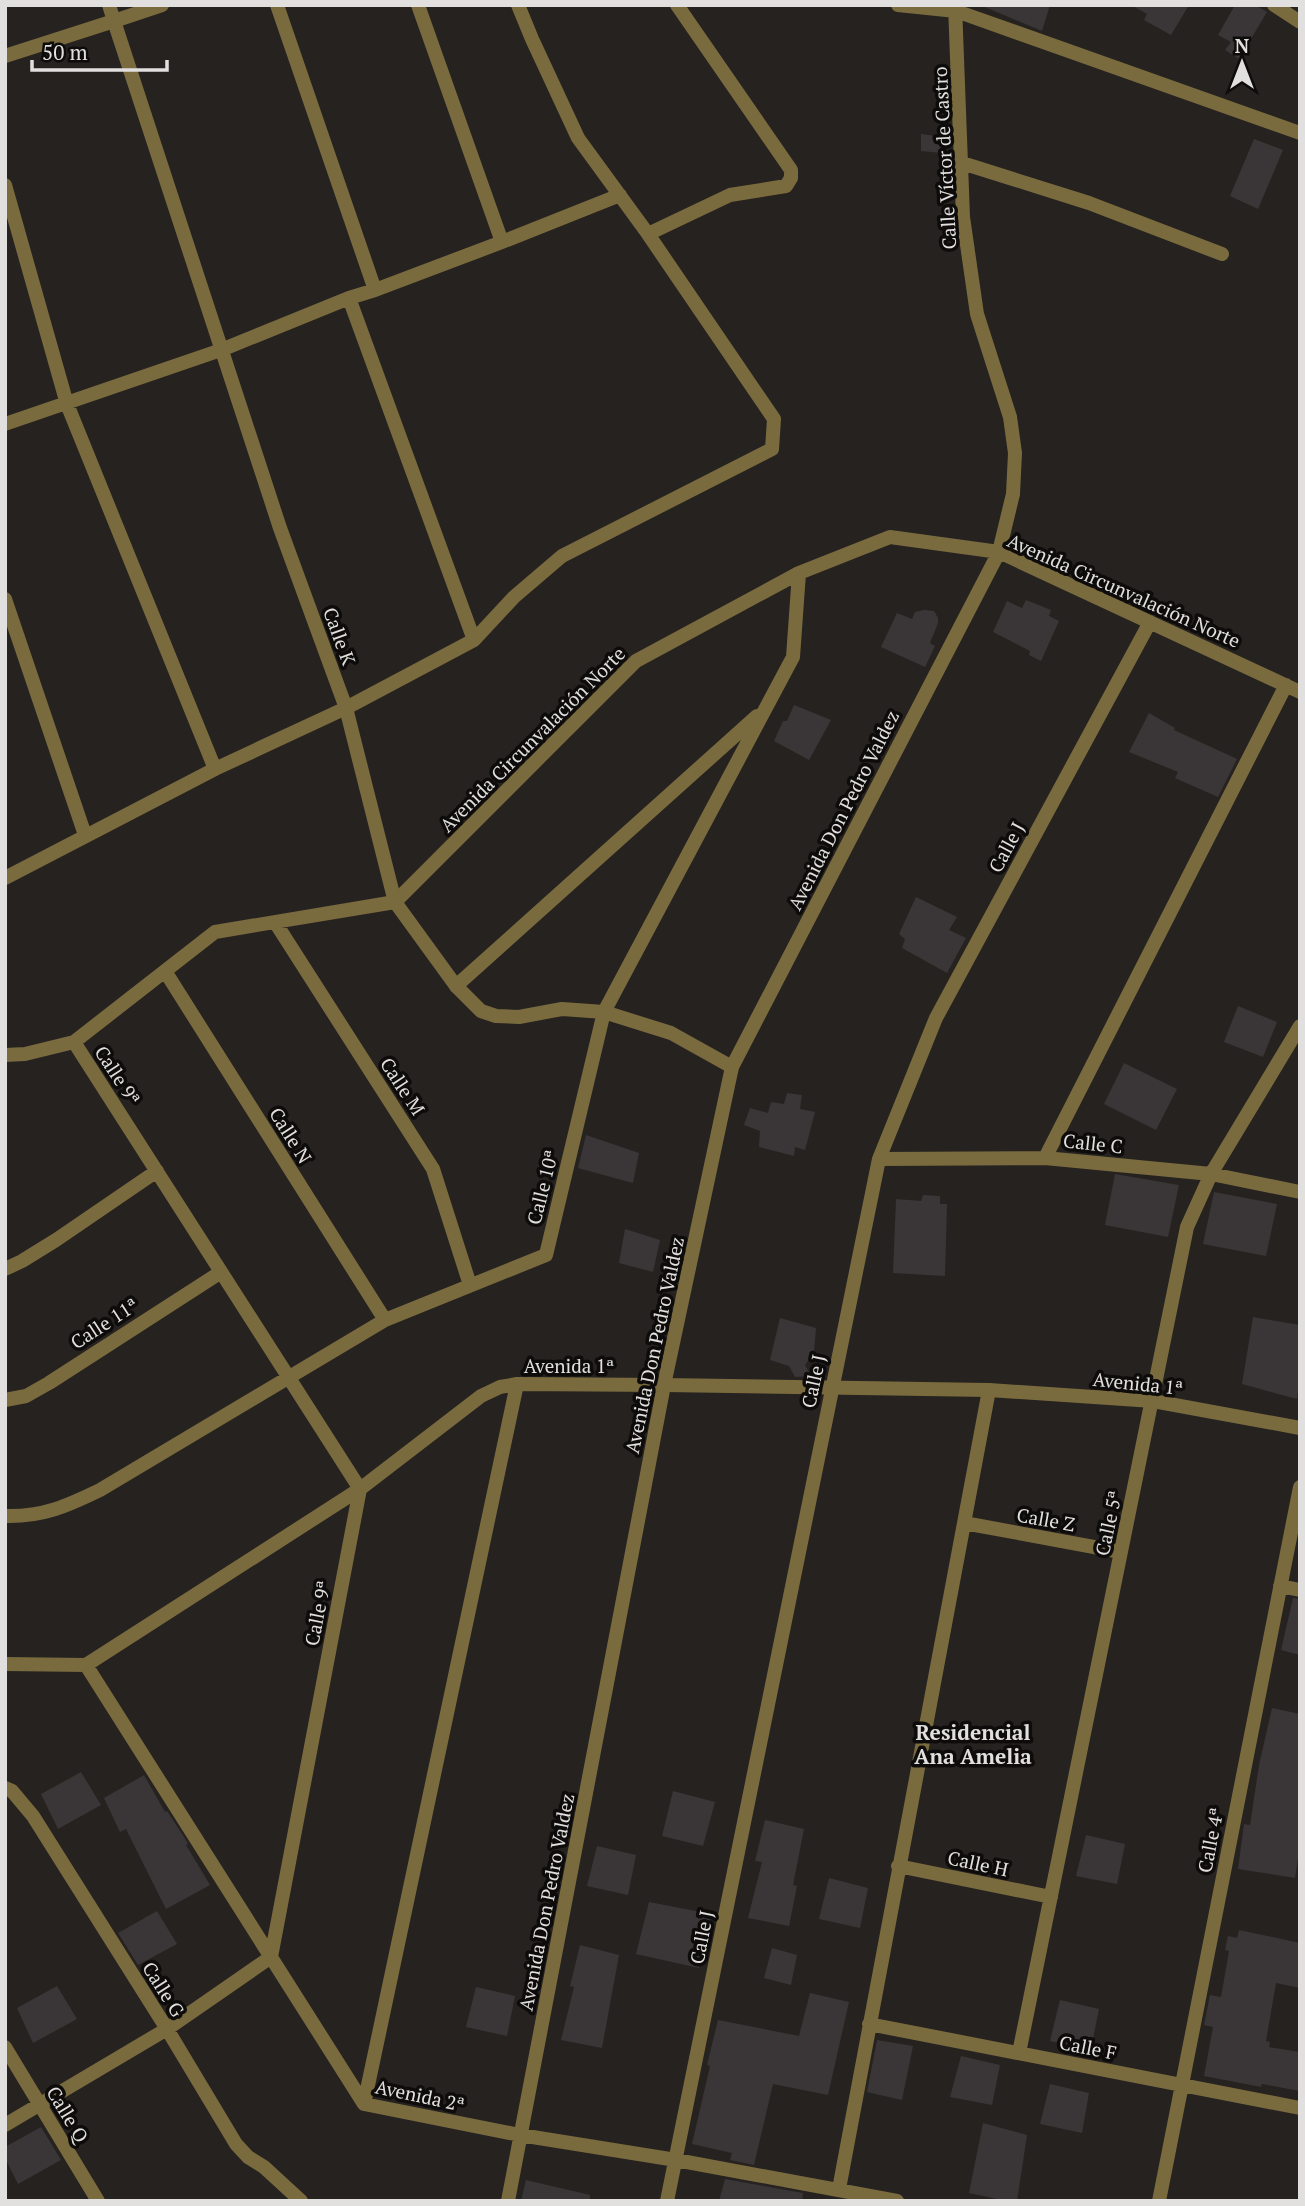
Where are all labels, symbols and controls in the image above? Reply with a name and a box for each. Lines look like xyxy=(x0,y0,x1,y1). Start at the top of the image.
scale bar xyxy=(32,28,166,72)
north arrow xyxy=(1207,28,1277,98)
text: N xyxy=(1235,33,1250,58)
text: 50 m xyxy=(42,38,88,66)
street label: Calle Víctor de Castro xyxy=(927,66,961,250)
street label: Avenida Circunvalación Norte xyxy=(1004,527,1244,653)
street label: Calle K xyxy=(318,604,362,669)
street label: Avenida Circunvalación Norte xyxy=(434,641,630,837)
street label: Avenida Don Pedro Valdez xyxy=(782,706,904,914)
street label: Calle J xyxy=(982,817,1030,877)
street label: Calle 9ª xyxy=(90,1041,146,1109)
street label: Calle M xyxy=(375,1052,431,1120)
street label: Calle N xyxy=(264,1102,318,1168)
street label: Calle C xyxy=(1062,1127,1124,1159)
street label: Calle 10ª xyxy=(521,1147,563,1227)
street label: Avenida Don Pedro Valdez xyxy=(619,1234,689,1456)
street label: Calle 11ª xyxy=(65,1292,143,1354)
street label: Calle J xyxy=(795,1352,831,1410)
street label: Avenida 1ª xyxy=(524,1353,614,1378)
street label: Avenida 1ª xyxy=(1092,1366,1184,1400)
street label: Calle 5ª xyxy=(1089,1488,1127,1558)
street label: Calle Z xyxy=(1015,1502,1077,1536)
street label: Calle 9ª xyxy=(298,1578,336,1648)
district label: Residencial Ana Amelia xyxy=(914,1718,1032,1770)
street label: Avenida Don Pedro Valdez xyxy=(513,1791,579,2013)
street label: Calle 4ª xyxy=(1191,1805,1229,1875)
street label: Calle H xyxy=(945,1844,1011,1882)
street label: Calle J xyxy=(684,1908,718,1966)
street label: Calle G xyxy=(137,1957,191,2021)
street label: Calle F xyxy=(1057,2029,1119,2065)
street label: Avenida 2ª xyxy=(373,2073,467,2117)
street label: Calle Q xyxy=(41,2081,95,2148)

